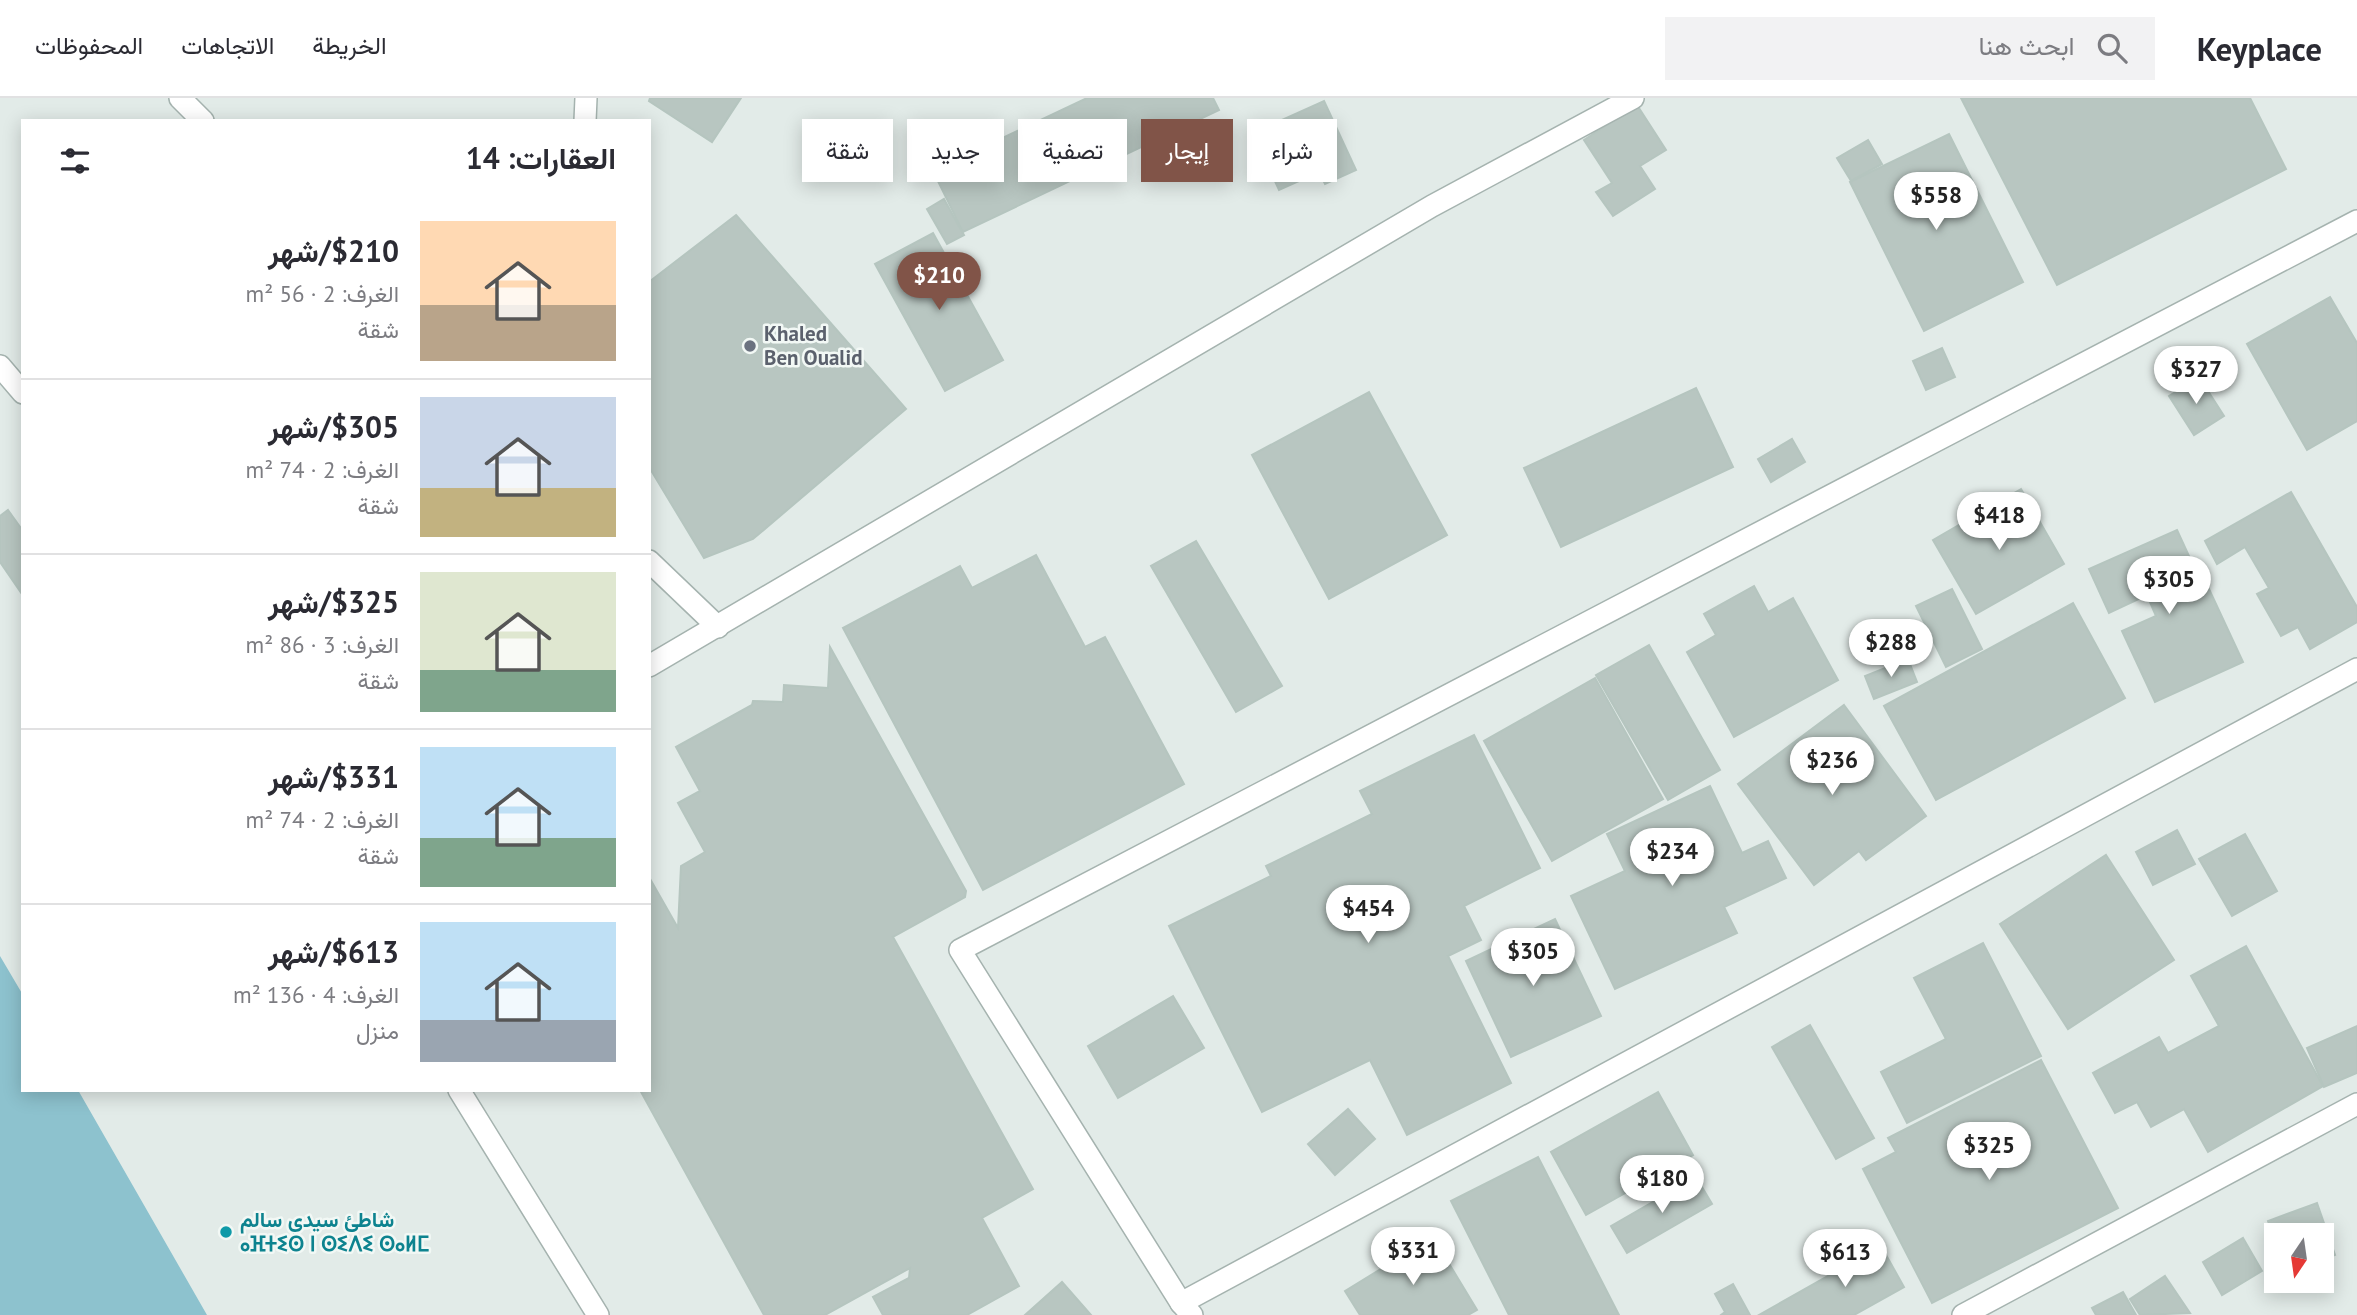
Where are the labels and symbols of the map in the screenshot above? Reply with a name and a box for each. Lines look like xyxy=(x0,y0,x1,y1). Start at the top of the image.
pin: $558 xyxy=(1895,172,1977,232)
pin: $210 xyxy=(898,252,980,312)
place label: Khaled Ben Oualid xyxy=(764,320,863,371)
marker: Khaled Ben Oualid xyxy=(742,338,758,354)
pin: $327 xyxy=(2155,346,2237,406)
pin: $418 xyxy=(1958,492,2040,552)
pin: $305 xyxy=(2128,556,2210,616)
pin: $288 xyxy=(1850,620,1932,679)
pin: $236 xyxy=(1791,738,1873,797)
pin: $234 xyxy=(1631,828,1713,888)
pin: $454 xyxy=(1327,886,1409,945)
pin: $305 xyxy=(1492,928,1574,988)
pin: $325 xyxy=(1948,1122,2030,1182)
pin: $180 xyxy=(1621,1156,1703,1215)
place label: شاطئ سيدي سالم ⴰⴼⵜⵉⵙ ⵏ ⵙⵉⴷⵉ ⵙⴰⵍⵎ xyxy=(240,1206,429,1257)
north arrow xyxy=(2264,1223,2334,1293)
marker: شاطئ سيدي سالم ⴰⴼⵜⵉⵙ ⵏ ⵙⵉⴷⵉ ⵙⴰⵍⵎ xyxy=(218,1224,234,1240)
pin: $331 xyxy=(1372,1228,1454,1287)
pin: $613 xyxy=(1804,1230,1886,1289)

